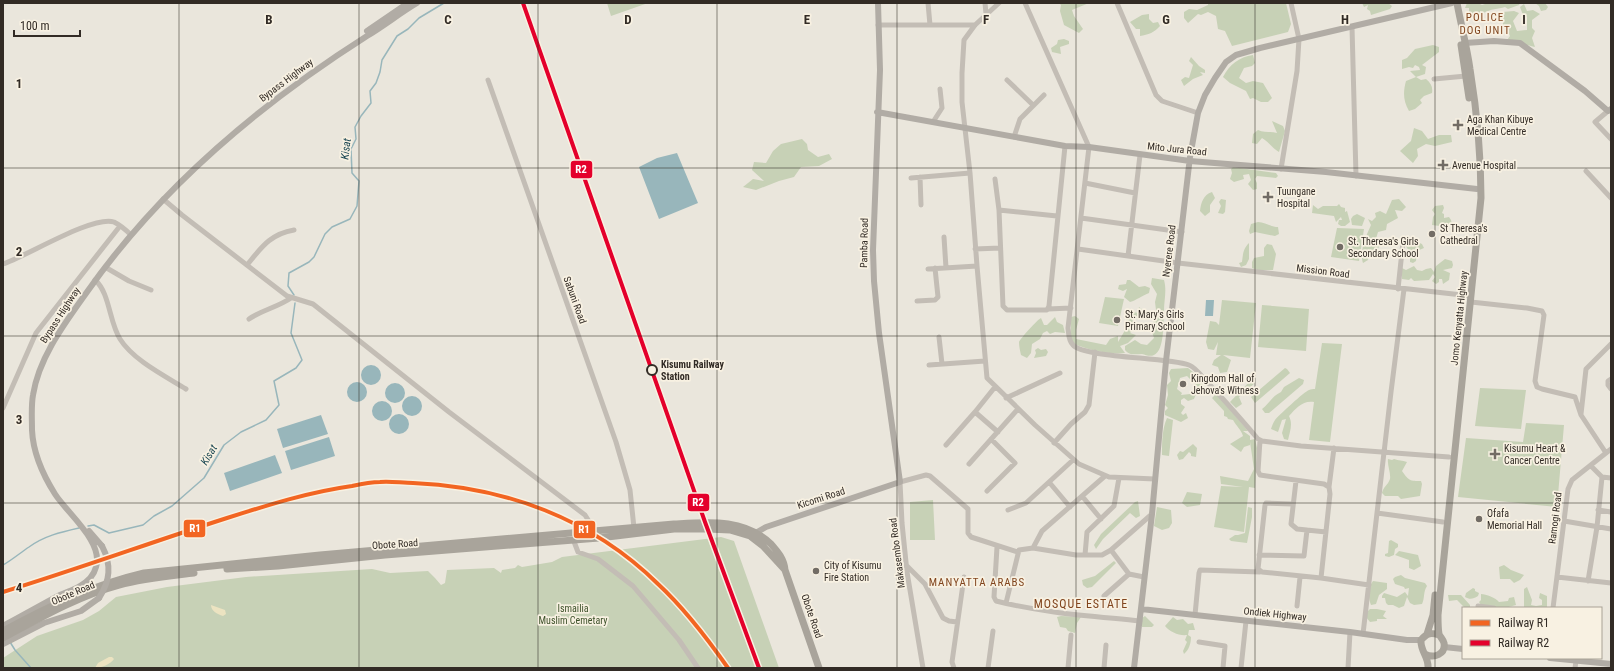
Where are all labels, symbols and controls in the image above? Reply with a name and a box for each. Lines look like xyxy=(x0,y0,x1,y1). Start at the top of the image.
district label: POLICE DOG UNIT xyxy=(1459,11,1511,37)
scale bar xyxy=(14,12,80,38)
text: B xyxy=(265,12,273,27)
text: C xyxy=(444,12,452,27)
text: D xyxy=(624,12,632,27)
text: E xyxy=(804,12,811,27)
text: F xyxy=(983,12,989,27)
text: G xyxy=(1162,12,1170,27)
text: H xyxy=(1341,12,1349,27)
text: I xyxy=(1522,12,1526,27)
text: 100 m xyxy=(20,19,50,33)
street label: Bypass Highway xyxy=(257,56,315,104)
text: 1 xyxy=(16,76,22,91)
place label: Aga Khan Kibuye Medical Centre xyxy=(1467,114,1534,137)
marker: Aga Khan Kibuye Medical Centre xyxy=(1452,119,1464,131)
water label: Kisat xyxy=(338,137,354,160)
street label: Mito Jura Road xyxy=(1147,140,1207,158)
marker: Avenue Hospital xyxy=(1437,159,1449,171)
line badge: R2 xyxy=(570,160,593,179)
place label: Avenue Hospital xyxy=(1452,160,1516,171)
text: R2 xyxy=(575,163,587,176)
place label: Tuungane Hospital xyxy=(1277,186,1316,209)
marker: Tuungane Hospital xyxy=(1262,191,1274,203)
street label: Pamba Road xyxy=(858,218,870,268)
place label: St Theresa's Cathedral xyxy=(1440,223,1488,246)
street label: Nyerere Road xyxy=(1160,224,1178,278)
marker: St Theresa's Cathedral xyxy=(1427,229,1437,239)
place label: St. Theresa's Girls Secondary School xyxy=(1348,236,1419,259)
marker: St. Theresa's Girls Secondary School xyxy=(1335,242,1345,252)
text: 2 xyxy=(16,244,23,259)
street label: Mission Road xyxy=(1296,262,1350,280)
street label: Jomo Kenyatta Highway xyxy=(1449,270,1469,366)
street label: Sabuni Road xyxy=(561,275,589,325)
street label: Bypass Highway xyxy=(38,285,82,345)
place label: St. Mary's Girls Primary School xyxy=(1125,309,1185,332)
marker: St. Mary's Girls Primary School xyxy=(1112,315,1122,325)
place label: Kisumu Railway Station xyxy=(661,359,724,382)
marker: Kisumu Railway Station xyxy=(646,364,658,376)
place label: Kingdom Hall of Jehova's Witness xyxy=(1191,373,1259,396)
marker: Kingdom Hall of Jehova's Witness xyxy=(1178,379,1188,389)
text: 3 xyxy=(16,412,22,427)
water label: Kisat xyxy=(198,442,221,468)
place label: Kisumu Heart & Cancer Centre xyxy=(1504,443,1566,466)
marker: Kisumu Heart & Cancer Centre xyxy=(1489,448,1501,460)
street label: Kicomi Road xyxy=(796,485,846,511)
street label: Ramogi Road xyxy=(1546,491,1564,545)
line badge: R2 xyxy=(687,493,710,512)
text: R2 xyxy=(692,496,704,509)
place label: Ofafa Memorial Hall xyxy=(1487,508,1542,531)
marker: Ofafa Memorial Hall xyxy=(1474,514,1484,524)
street label: Makasembo Road xyxy=(887,517,907,589)
line badge: R1 xyxy=(183,519,206,538)
line badge: R1 xyxy=(573,520,596,539)
text: R1 xyxy=(189,522,201,535)
text: R1 xyxy=(578,523,590,536)
street label: Obote Road xyxy=(372,537,418,551)
place label: City of Kisumu Fire Station xyxy=(824,560,882,583)
marker: City of Kisumu Fire Station xyxy=(811,566,821,576)
district label: MANYATTA ARABS xyxy=(929,576,1025,589)
street label: Obote Road xyxy=(50,579,96,607)
text: 4 xyxy=(16,580,23,595)
street label: Obote Road xyxy=(799,592,825,640)
district label: MOSQUE ESTATE xyxy=(1034,597,1128,611)
park label: Ismailia Muslim Cemetary xyxy=(539,603,607,626)
street label: Ondiek Highway xyxy=(1243,605,1307,623)
legend xyxy=(1462,607,1602,659)
text: Railway R1 xyxy=(1498,616,1549,630)
text: Railway R2 xyxy=(1498,636,1549,650)

